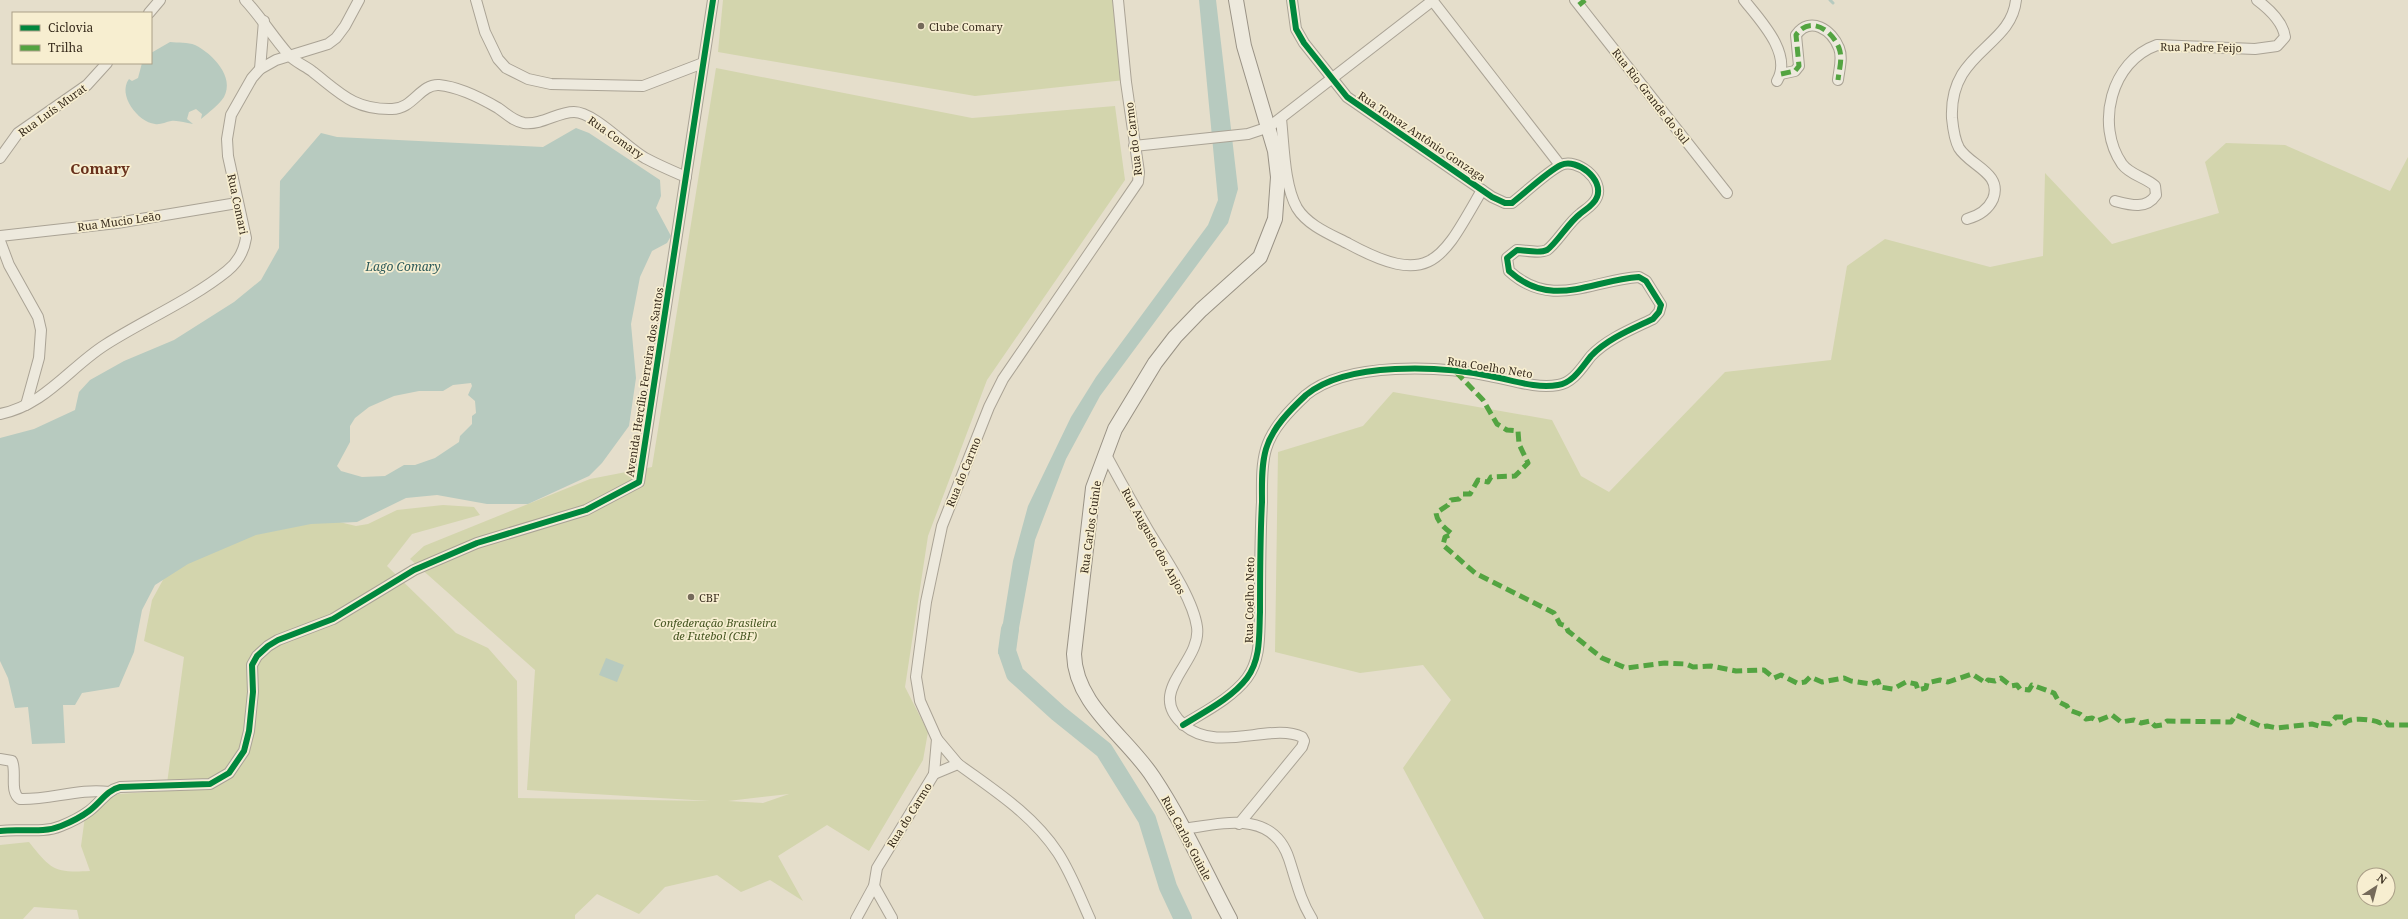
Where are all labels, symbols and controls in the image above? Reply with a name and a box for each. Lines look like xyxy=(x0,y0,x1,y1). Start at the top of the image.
legend xyxy=(12,12,152,64)
text: Ciclovia xyxy=(48,19,94,36)
place label: Clube Comary xyxy=(929,19,1004,34)
marker: Clube Comary xyxy=(916,21,926,31)
text: Trilha xyxy=(48,39,83,56)
street label: Rua Padre Feijo xyxy=(2160,39,2242,55)
street label: Rua Rio Grande do Sul xyxy=(1609,45,1693,147)
street label: Rua Luís Murat xyxy=(15,80,89,140)
street label: Rua Tomaz Antônio Gonzaga xyxy=(1355,88,1489,184)
street label: Rua do Carmo xyxy=(1121,101,1145,177)
street label: Rua Comary xyxy=(585,112,647,162)
district label: Comary xyxy=(70,158,130,178)
street label: Rua Comari xyxy=(224,172,252,236)
street label: Rua Mucio Leão xyxy=(76,208,162,234)
water label: Lago Comary xyxy=(364,258,441,275)
street label: Avenida Hercílio Ferreira dos Santos xyxy=(622,286,666,478)
street label: Rua Coelho Neto xyxy=(1446,353,1534,381)
street label: Rua do Carmo xyxy=(942,435,984,509)
street label: Rua Carlos Guinle xyxy=(1076,479,1104,574)
street label: Rua Augusto dos Anjos xyxy=(1119,485,1189,597)
street label: Rua Coelho Neto xyxy=(1241,557,1257,643)
place label: CBF xyxy=(699,590,720,605)
marker: CBF xyxy=(686,592,696,602)
park label: Confederação Brasileira de Futebol (CBF) xyxy=(653,615,777,643)
street label: Rua do Carmo xyxy=(883,780,935,850)
street label: Rua Carlos Guinle xyxy=(1158,793,1216,883)
north arrow xyxy=(2356,867,2396,907)
text: N xyxy=(2374,870,2390,887)

